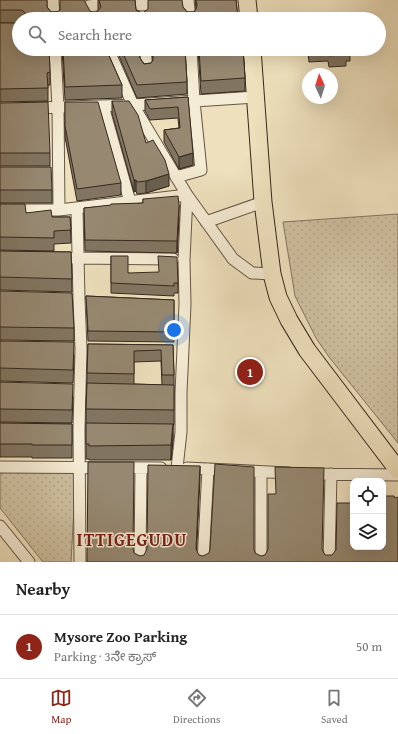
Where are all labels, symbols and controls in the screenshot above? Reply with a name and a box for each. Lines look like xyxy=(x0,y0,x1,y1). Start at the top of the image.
search box xyxy=(12,12,386,56)
icon: search xyxy=(26,23,48,45)
text: Search here xyxy=(58,24,132,45)
north arrow xyxy=(302,68,338,104)
your location xyxy=(164,320,184,340)
pin: 1 xyxy=(237,357,263,387)
map controls xyxy=(350,478,386,550)
button: locate xyxy=(350,478,386,514)
button: layers xyxy=(350,514,386,550)
district label: ITTIGEGUDU xyxy=(77,526,187,553)
text: Nearby xyxy=(16,576,70,601)
text: Mysore Zoo Parking xyxy=(54,626,187,647)
text: 1 xyxy=(26,637,32,656)
text: 50 m xyxy=(356,637,382,656)
text: Parking · 3ನೆೇ ಕ್ರಾಸ್ xyxy=(54,647,156,666)
tab: Map xyxy=(50,687,72,727)
tab: Directions xyxy=(173,687,220,727)
tab: Saved xyxy=(321,687,348,727)

